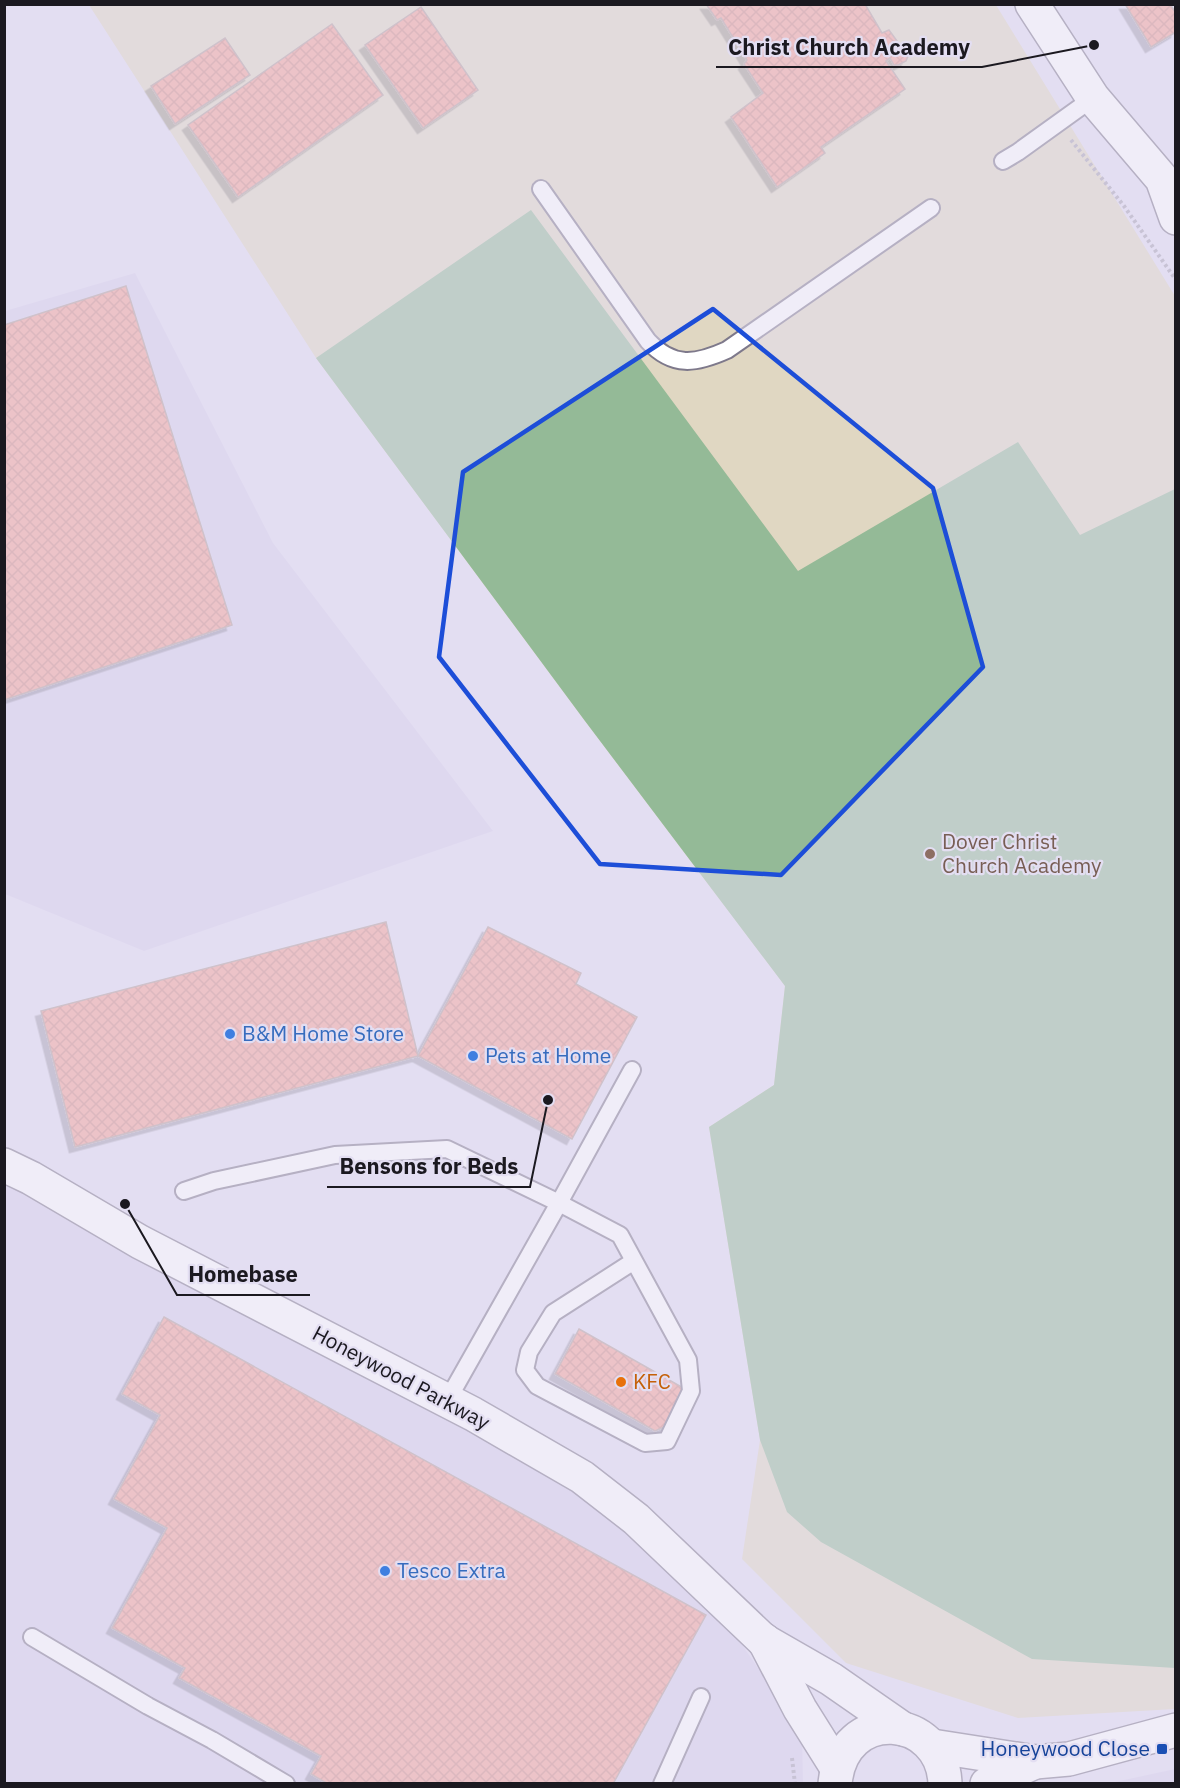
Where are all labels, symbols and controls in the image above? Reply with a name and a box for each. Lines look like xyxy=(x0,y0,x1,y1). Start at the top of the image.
callout: Christ Church Academy xyxy=(716,27,982,67)
text: Christ Church Academy xyxy=(728,32,970,61)
place label: Dover Christ Church Academy xyxy=(942,827,1102,879)
marker: Dover Christ Church Academy xyxy=(923,847,937,861)
place label: B&M Home Store xyxy=(242,1019,404,1047)
marker: B&M Home Store xyxy=(223,1027,237,1041)
place label: Pets at Home xyxy=(485,1041,611,1069)
marker: Pets at Home xyxy=(466,1049,480,1063)
callout: Bensons for Beds xyxy=(327,1147,530,1187)
text: Bensons for Beds xyxy=(340,1151,518,1180)
callout: Homebase xyxy=(177,1255,310,1295)
text: Homebase xyxy=(188,1259,298,1288)
street label: Honeywood Parkway xyxy=(308,1318,496,1436)
place label: KFC xyxy=(633,1367,671,1395)
marker: KFC xyxy=(614,1375,628,1389)
place label: Tesco Extra xyxy=(397,1556,506,1584)
marker: Tesco Extra xyxy=(378,1564,392,1578)
place label: Honeywood Close xyxy=(981,1734,1150,1762)
marker: Honeywood Close xyxy=(1155,1742,1169,1756)

